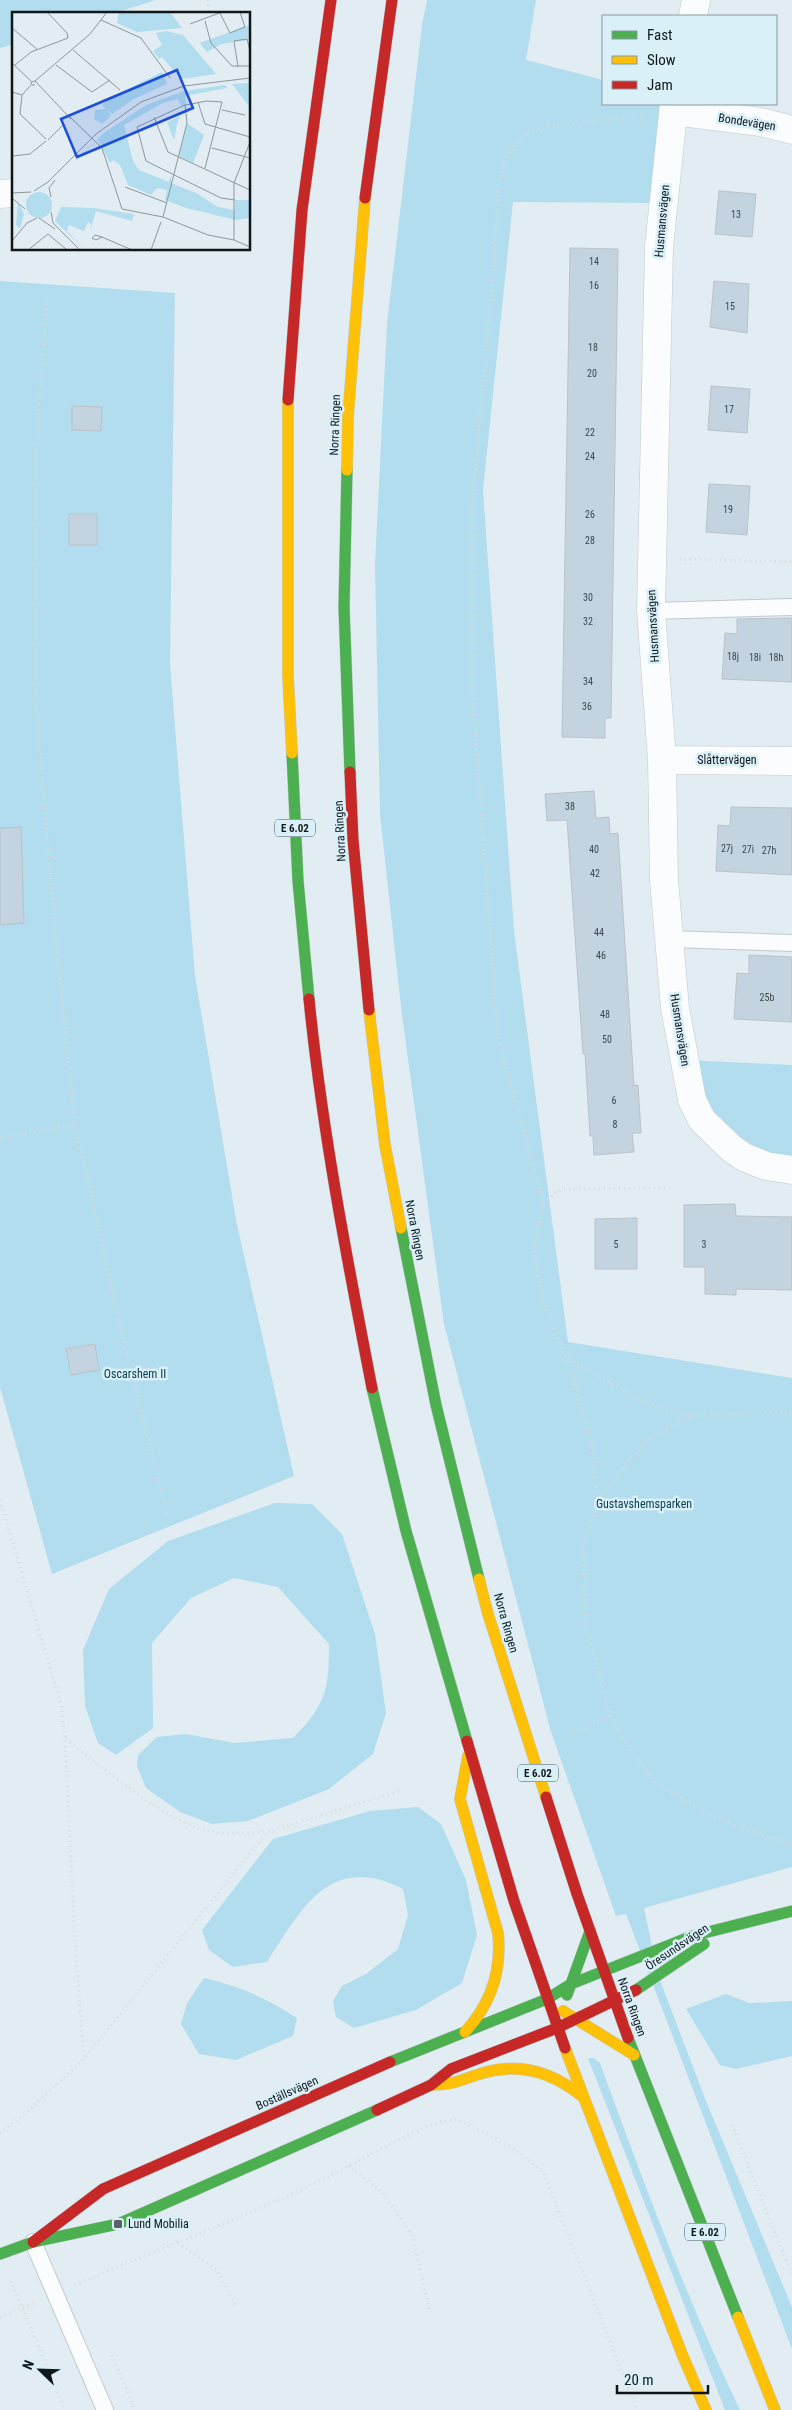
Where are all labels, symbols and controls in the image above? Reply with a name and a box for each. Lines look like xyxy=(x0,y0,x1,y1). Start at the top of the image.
inset map xyxy=(12,12,250,250)
legend xyxy=(602,15,777,105)
text: Fast xyxy=(647,26,672,44)
text: Slow xyxy=(647,51,676,69)
text: Jam xyxy=(647,76,673,94)
street label: Bondevägen xyxy=(717,111,777,133)
street label: Husmansvägen xyxy=(652,184,672,258)
house number: 13 xyxy=(731,209,741,220)
house number: 14 xyxy=(589,256,599,267)
house number: 16 xyxy=(589,280,599,291)
house number: 15 xyxy=(725,301,735,312)
house number: 18 xyxy=(588,342,598,353)
house number: 20 xyxy=(587,368,597,379)
street label: Norra Ringen xyxy=(327,394,343,456)
house number: 17 xyxy=(724,404,734,415)
house number: 22 xyxy=(585,427,595,438)
house number: 24 xyxy=(585,451,595,462)
house number: 19 xyxy=(723,504,733,515)
house number: 26 xyxy=(585,509,595,520)
house number: 28 xyxy=(585,535,595,546)
street label: Husmansvägen xyxy=(644,589,662,663)
house number: 30 xyxy=(583,592,593,603)
house number: 32 xyxy=(583,616,593,627)
house number: 18j xyxy=(727,651,739,662)
house number: 18i xyxy=(749,652,761,663)
house number: 18h xyxy=(769,652,784,663)
house number: 34 xyxy=(583,676,593,687)
house number: 36 xyxy=(582,701,592,712)
street label: Slåttervägen xyxy=(697,753,757,767)
street label: Norra Ringen xyxy=(331,800,349,862)
house number: 38 xyxy=(565,801,575,812)
road number: E 6.02 xyxy=(275,820,315,836)
house number: 27j xyxy=(721,843,733,854)
house number: 40 xyxy=(589,844,599,855)
house number: 27i xyxy=(742,844,754,855)
house number: 27h xyxy=(762,845,777,856)
house number: 42 xyxy=(590,868,600,879)
house number: 44 xyxy=(594,927,604,938)
house number: 46 xyxy=(596,950,606,961)
house number: 25b xyxy=(760,992,774,1003)
street label: Husmansvägen xyxy=(667,993,693,1067)
house number: 48 xyxy=(600,1009,610,1020)
house number: 50 xyxy=(602,1034,612,1045)
house number: 6 xyxy=(612,1095,617,1106)
house number: 8 xyxy=(613,1119,618,1130)
street label: Norra Ringen xyxy=(402,1199,428,1262)
house number: 5 xyxy=(614,1239,619,1250)
house number: 3 xyxy=(702,1239,707,1250)
park label: Oscarshem II xyxy=(104,1367,166,1381)
park label: Gustavshemsparken xyxy=(596,1497,692,1511)
street label: Norra Ringen xyxy=(491,1592,521,1655)
road number: E 6.02 xyxy=(518,1765,558,1782)
street label: Öresundsvägen xyxy=(642,1920,711,1973)
street label: Norra Ringen xyxy=(615,1976,649,2038)
street label: Boställsvägen xyxy=(254,2073,320,2113)
place label: Lund Mobilia xyxy=(128,2217,189,2231)
marker: Lund Mobilia xyxy=(112,2218,124,2230)
road number: E 6.02 xyxy=(685,2224,725,2240)
north arrow xyxy=(15,2345,65,2395)
text: N xyxy=(19,2358,37,2372)
scale bar xyxy=(617,2362,708,2394)
text: 20 m xyxy=(624,2371,654,2389)

